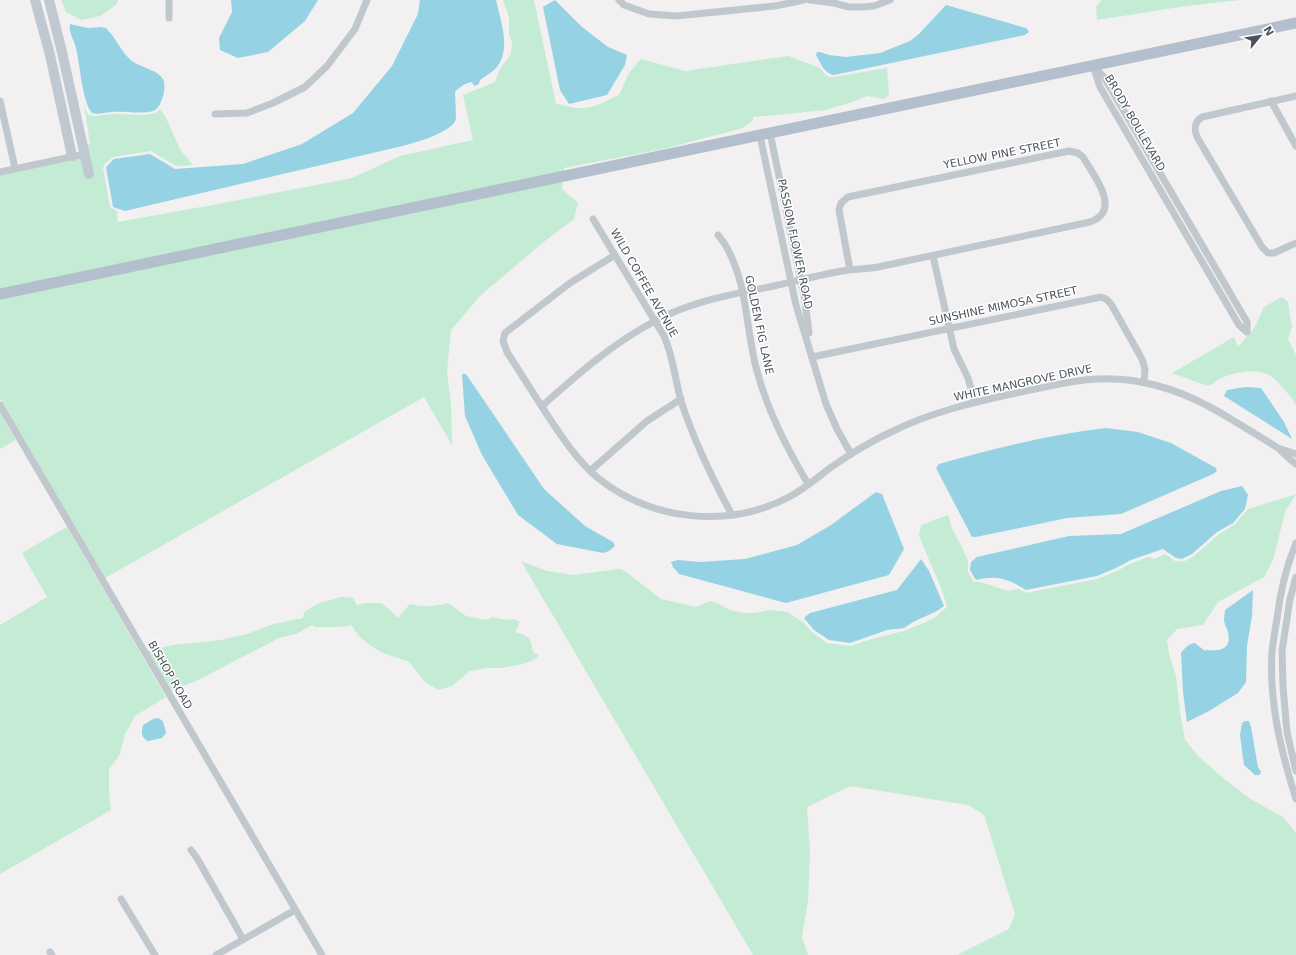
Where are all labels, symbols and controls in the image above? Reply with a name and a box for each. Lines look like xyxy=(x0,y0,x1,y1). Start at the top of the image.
north arrow xyxy=(1240,16,1280,56)
text: N xyxy=(1260,24,1276,38)
street label: BRODY BOULEVARD xyxy=(1102,72,1168,174)
street label: YELLOW PINE STREET xyxy=(941,136,1062,172)
street label: PASSION FLOWER ROAD xyxy=(775,178,815,310)
street label: WILD COFFEE AVENUE xyxy=(608,226,680,340)
street label: GOLDEN FIG LANE xyxy=(742,274,776,376)
street label: SUNSHINE MIMOSA STREET xyxy=(928,284,1079,328)
street label: WHITE MANGROVE DRIVE xyxy=(953,362,1093,404)
street label: BISHOP ROAD xyxy=(145,638,195,712)

